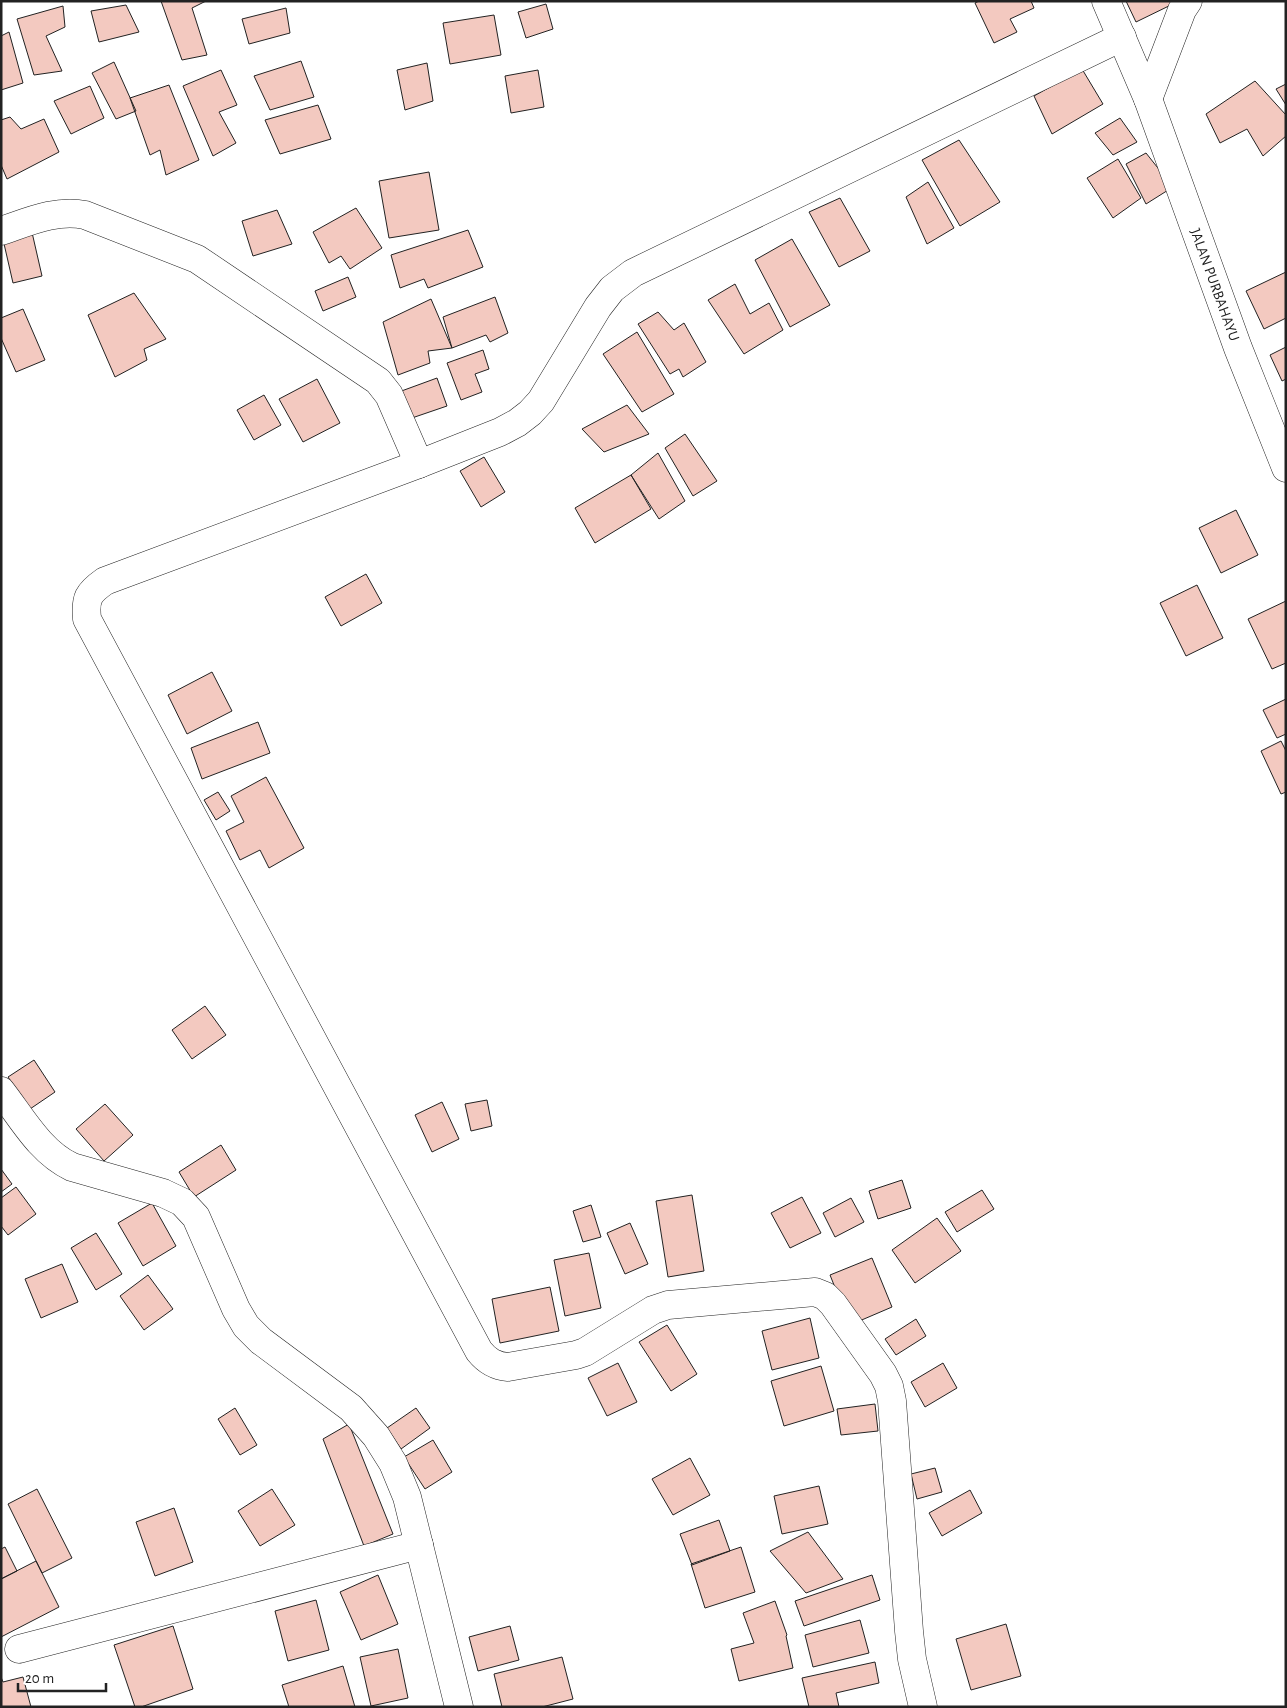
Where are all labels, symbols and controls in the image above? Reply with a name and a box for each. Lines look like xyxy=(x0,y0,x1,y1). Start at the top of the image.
street label: JALAN PURBAHAYU xyxy=(1187,226,1242,343)
scale bar xyxy=(18,1660,105,1692)
text: 20 m xyxy=(25,1671,54,1686)

